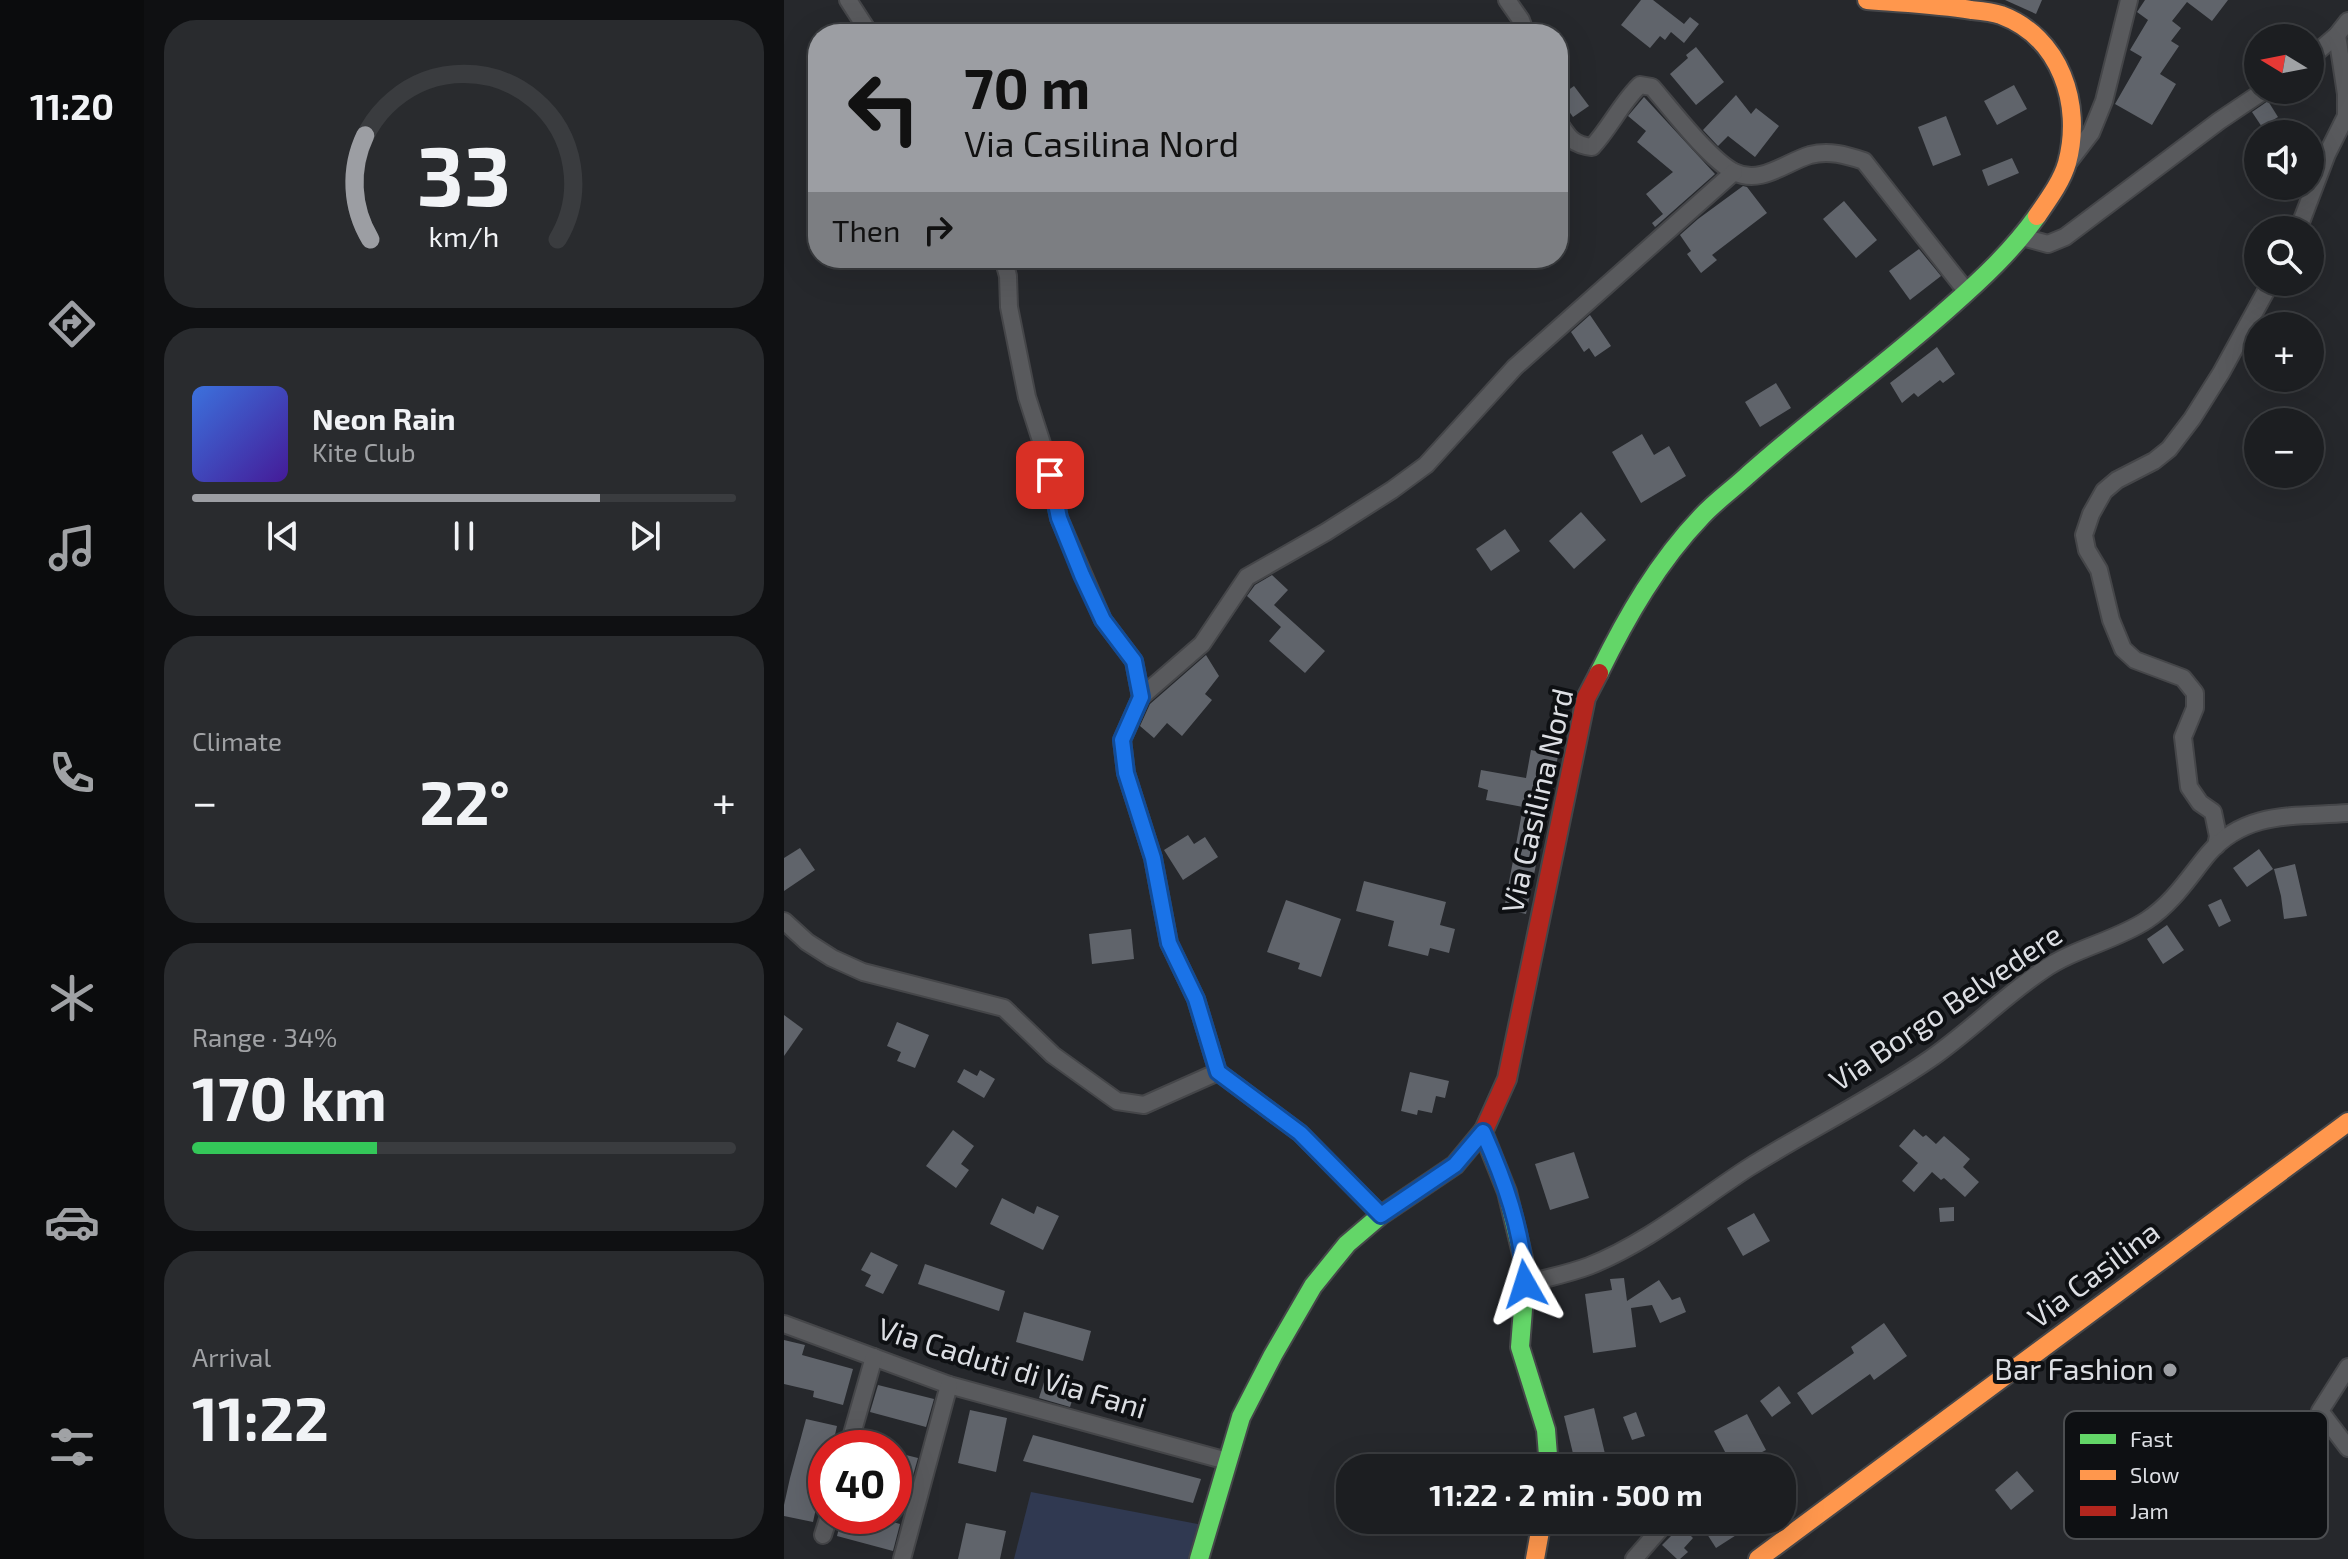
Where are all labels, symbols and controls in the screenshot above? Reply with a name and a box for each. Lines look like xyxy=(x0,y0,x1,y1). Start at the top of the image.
north arrow xyxy=(2244,24,2324,104)
map controls xyxy=(2244,24,2324,488)
text: 70 m xyxy=(964,53,1090,120)
icon: left xyxy=(832,56,936,160)
text: 11:20 xyxy=(30,84,114,127)
button: sound xyxy=(2244,120,2324,200)
text: Via Casilina Nord xyxy=(964,121,1239,164)
text: 33 xyxy=(417,122,511,222)
icon: right xyxy=(916,208,960,252)
text: Then xyxy=(832,212,900,248)
button: search xyxy=(2244,216,2324,296)
text: km/h xyxy=(429,218,499,253)
icon: directions xyxy=(44,296,100,352)
button: + xyxy=(2244,312,2324,392)
text: Neon Rain xyxy=(312,400,456,436)
button: − xyxy=(2244,408,2324,488)
text: Kite Club xyxy=(312,436,416,467)
pin xyxy=(1016,441,1084,509)
icon: arrive xyxy=(1028,453,1072,497)
icon: previous xyxy=(261,514,305,558)
icon: pause xyxy=(442,514,486,558)
icon: next xyxy=(623,514,667,558)
icon: music xyxy=(44,520,100,576)
street label: Via Casilina Nord xyxy=(1493,685,1579,916)
text: Climate xyxy=(192,725,282,756)
icon: phone xyxy=(44,745,100,801)
text: 22° xyxy=(420,765,510,837)
text: − xyxy=(192,774,218,827)
text: + xyxy=(712,774,736,827)
street label: Via Borgo Belvedere xyxy=(1822,915,2068,1097)
icon: climate xyxy=(44,970,100,1026)
text: Range · 34% xyxy=(192,1021,337,1052)
text: 170 km xyxy=(192,1061,387,1133)
icon: car xyxy=(44,1194,100,1250)
street label: Via Casilina xyxy=(2020,1212,2166,1335)
position arrow xyxy=(1483,1242,1567,1326)
street label: Via Caduti di Via Fani xyxy=(874,1309,1151,1425)
text: Arrival xyxy=(192,1341,271,1372)
place label: Bar Fashion xyxy=(1994,1350,2154,1386)
marker: Bar Fashion xyxy=(2161,1361,2179,1379)
text: 11:22 xyxy=(192,1381,329,1453)
legend xyxy=(2064,1411,2328,1539)
icon: filters xyxy=(44,1419,100,1475)
text: Fast xyxy=(2130,1425,2173,1451)
speed limit sign: 40 xyxy=(808,1430,912,1534)
text: Slow xyxy=(2130,1461,2179,1487)
text: 11:22 · 2 min · 500 m xyxy=(1429,1476,1703,1512)
text: Jam xyxy=(2130,1497,2169,1523)

